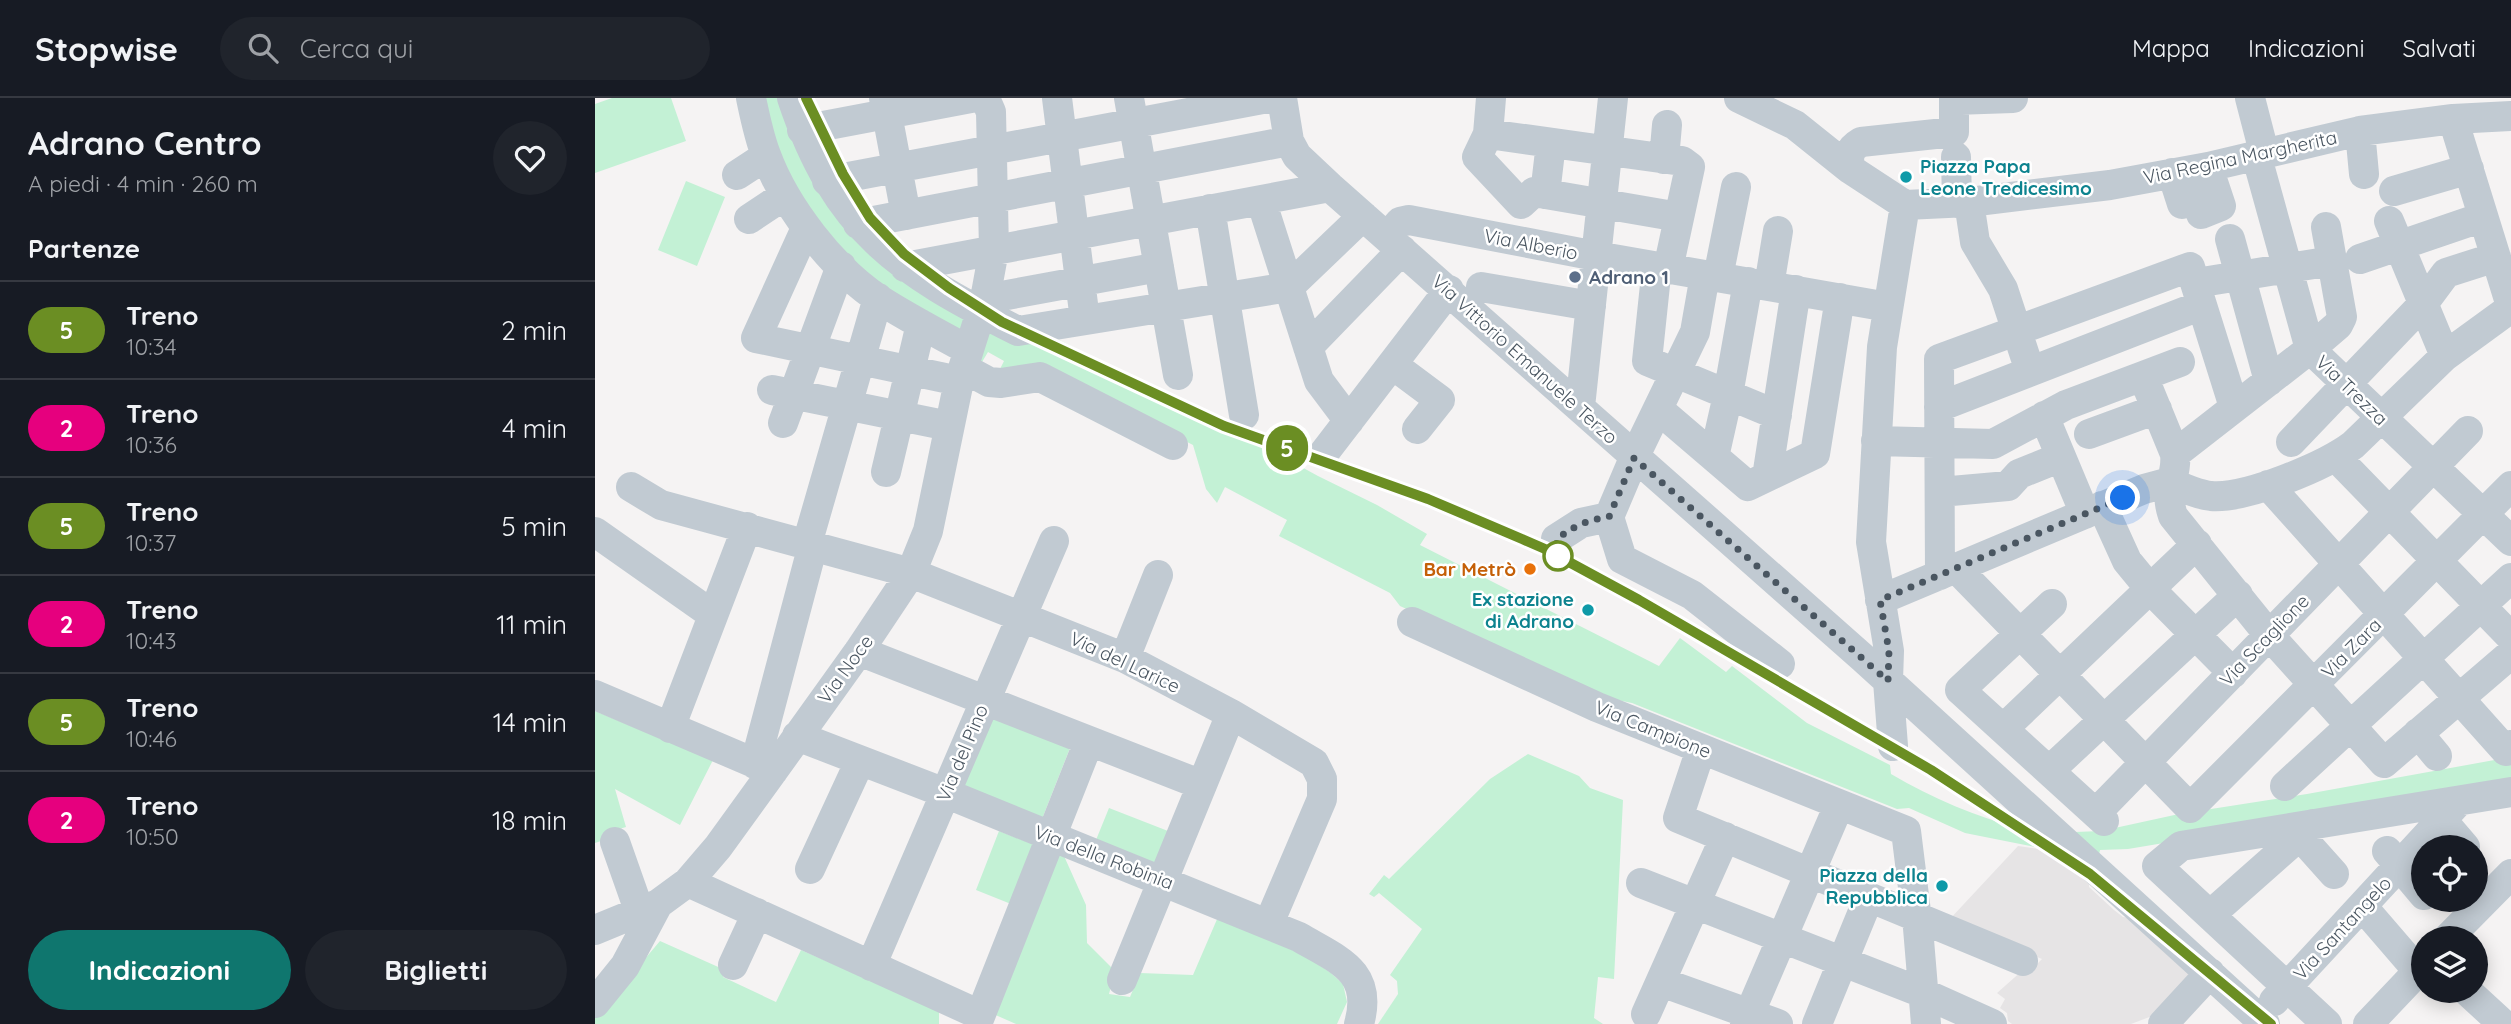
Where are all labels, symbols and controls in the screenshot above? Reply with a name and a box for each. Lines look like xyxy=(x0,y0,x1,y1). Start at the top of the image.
search box xyxy=(220,17,710,80)
text: Stopwise xyxy=(35,28,178,69)
icon: search xyxy=(244,29,282,67)
text: Cerca qui xyxy=(300,32,413,65)
text: Mappa xyxy=(2132,33,2210,63)
text: Indicazioni xyxy=(2248,33,2365,63)
text: Salvati xyxy=(2403,33,2476,63)
button: heart xyxy=(493,121,567,195)
text: Adrano Centro xyxy=(28,122,261,163)
street label: Via Regina Margherita xyxy=(2141,125,2339,189)
place label: Piazza Papa Leone Tredicesimo xyxy=(1920,154,2092,200)
text: A piedi · 4 min · 260 m xyxy=(28,169,258,198)
marker: Piazza Papa Leone Tredicesimo xyxy=(1898,169,1914,185)
street label: Via Alberio xyxy=(1482,223,1580,265)
text: Partenze xyxy=(28,232,140,265)
place label: Adrano 1 xyxy=(1589,265,1669,289)
street label: Via Vittorio Emanuele Terzo xyxy=(1427,269,1623,449)
marker: Adrano 1 xyxy=(1567,269,1583,285)
text: Treno xyxy=(126,299,199,332)
text: 2 min xyxy=(501,314,567,347)
text: 5 xyxy=(60,315,73,345)
text: 10:34 xyxy=(126,332,177,361)
street label: Via Trezza xyxy=(2311,350,2393,430)
text: Treno xyxy=(126,397,199,430)
text: 4 min xyxy=(502,412,567,445)
text: 2 xyxy=(60,413,73,443)
line badge: 5 xyxy=(1264,425,1310,471)
text: 10:36 xyxy=(126,430,177,459)
text: 5 xyxy=(1280,433,1294,463)
your location xyxy=(2105,480,2140,515)
text: Treno xyxy=(126,495,199,528)
text: 5 min xyxy=(501,510,567,543)
text: 5 xyxy=(60,511,73,541)
text: 10:37 xyxy=(126,528,176,557)
unlabelled marker xyxy=(1543,541,1573,571)
place label: Bar Metrò xyxy=(1423,557,1516,581)
marker: Bar Metrò xyxy=(1522,561,1538,577)
place label: Ex stazione di Adrano xyxy=(1472,587,1574,633)
street label: Via Scaglione xyxy=(2214,589,2314,691)
text: Treno xyxy=(126,593,199,626)
marker: Ex stazione di Adrano xyxy=(1580,602,1596,618)
text: 11 min xyxy=(496,608,567,641)
text: 2 xyxy=(60,609,73,639)
street label: Via Zara xyxy=(2316,613,2386,683)
text: 10:43 xyxy=(126,626,177,655)
street label: Via del Larice xyxy=(1066,626,1184,698)
street label: Via Noce xyxy=(812,630,878,708)
text: Treno xyxy=(126,691,199,724)
street label: Via Campione xyxy=(1591,695,1715,763)
street label: Via del Pino xyxy=(931,701,993,805)
text: 14 min xyxy=(493,706,567,739)
text: 5 xyxy=(60,707,73,737)
text: 10:46 xyxy=(126,724,177,753)
text: Treno xyxy=(126,789,199,822)
text: 18 min xyxy=(492,804,567,837)
text: 2 xyxy=(60,805,73,835)
street label: Via della Robinia xyxy=(1031,819,1177,895)
text: 10:50 xyxy=(126,822,179,851)
map controls xyxy=(2411,835,2488,1003)
button: locate xyxy=(2411,835,2488,912)
place label: Piazza della Repubblica xyxy=(1819,863,1928,909)
street label: Via Santangelo xyxy=(2288,871,2396,985)
marker: Piazza della Repubblica xyxy=(1934,878,1950,894)
button: layers xyxy=(2411,926,2488,1003)
button: Indicazioni xyxy=(28,930,291,1010)
button: Biglietti xyxy=(305,930,567,1010)

